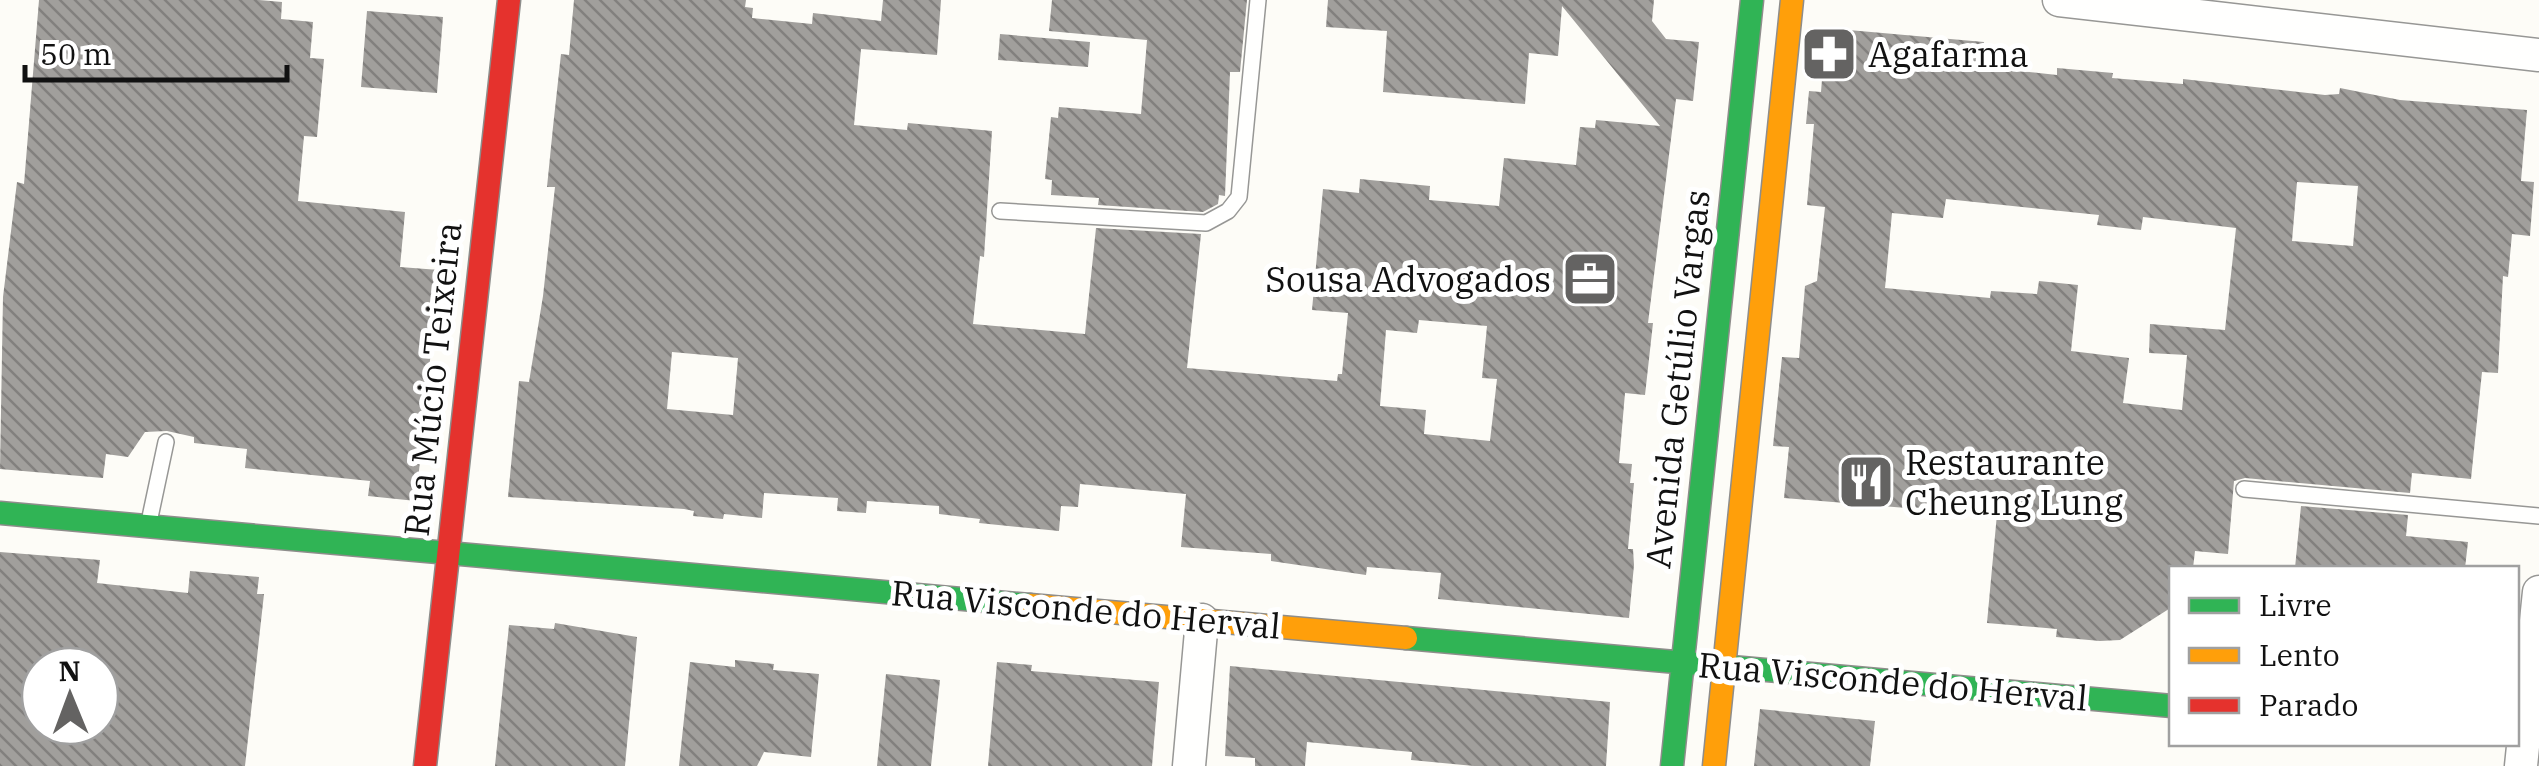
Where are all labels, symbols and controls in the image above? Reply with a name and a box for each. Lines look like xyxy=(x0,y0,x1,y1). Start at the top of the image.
scale bar xyxy=(25,20,288,82)
pharmacy icon: Agafarma xyxy=(1799,24,1859,84)
place label: Agafarma xyxy=(1868,31,2029,77)
text: 50 m xyxy=(40,34,112,73)
street label: Avenida Getúlio Vargas xyxy=(1634,188,1720,570)
street label: Rua Múcio Teixeira xyxy=(393,220,471,538)
office icon: Sousa Advogados xyxy=(1560,249,1620,309)
place label: Sousa Advogados xyxy=(1265,256,1551,302)
place label: Restaurante Cheung Lung xyxy=(1905,439,2123,525)
restaurant icon: Restaurante Cheung Lung xyxy=(1836,452,1896,512)
legend xyxy=(2169,566,2519,746)
street label: Rua Visconde do Herval xyxy=(889,569,1283,649)
text: Livre xyxy=(2259,585,2332,624)
text: Lento xyxy=(2259,635,2340,674)
street label: Rua Visconde do Herval xyxy=(1696,641,2090,721)
north arrow xyxy=(20,646,120,746)
text: N xyxy=(58,652,81,689)
text: Parado xyxy=(2259,685,2359,724)

